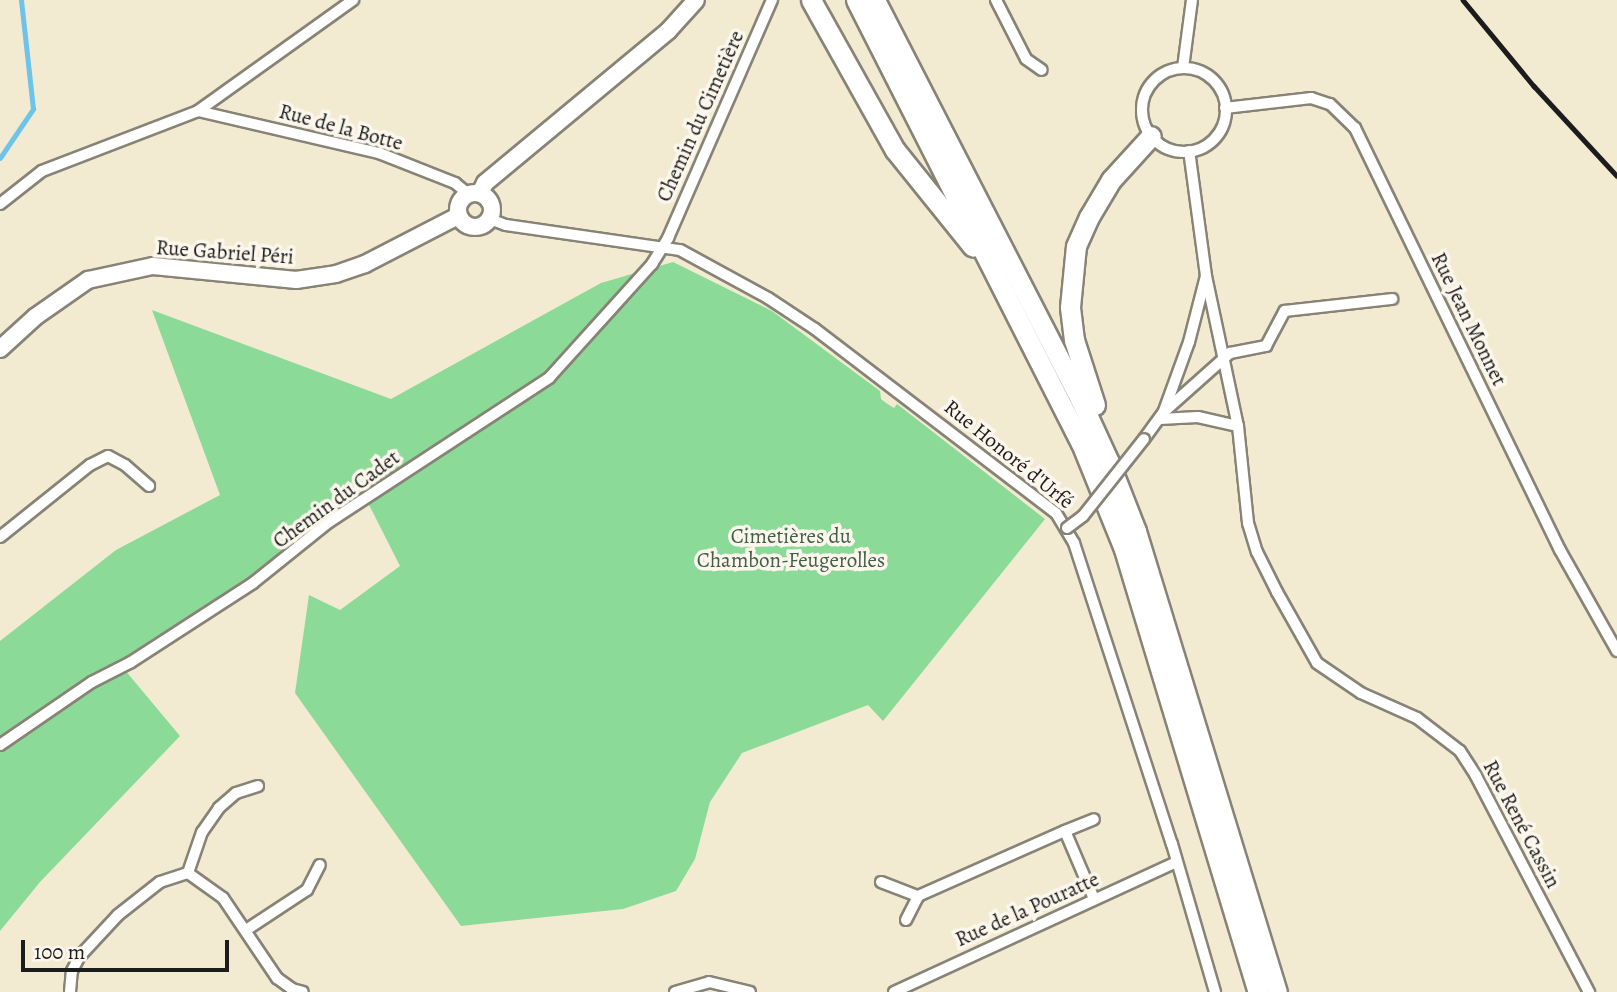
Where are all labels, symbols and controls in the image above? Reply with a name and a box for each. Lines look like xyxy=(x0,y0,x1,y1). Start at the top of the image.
street label: Chemin du Cimetière xyxy=(651,27,749,205)
street label: Rue de la Botte xyxy=(276,98,406,156)
street label: Rue Gabriel Péri xyxy=(155,235,295,269)
street label: Rue Jean Monnet xyxy=(1426,248,1512,390)
street label: Rue Honoré d'Urfé xyxy=(939,394,1079,514)
street label: Chemin du Cadet xyxy=(268,445,404,553)
park label: Cimetières du Chambon-Feugerolles xyxy=(697,523,885,573)
street label: Rue René Cassin xyxy=(1478,756,1566,892)
street label: Rue de la Pouratte xyxy=(951,866,1103,952)
scale bar xyxy=(24,926,233,970)
text: 100 m xyxy=(34,938,85,966)

